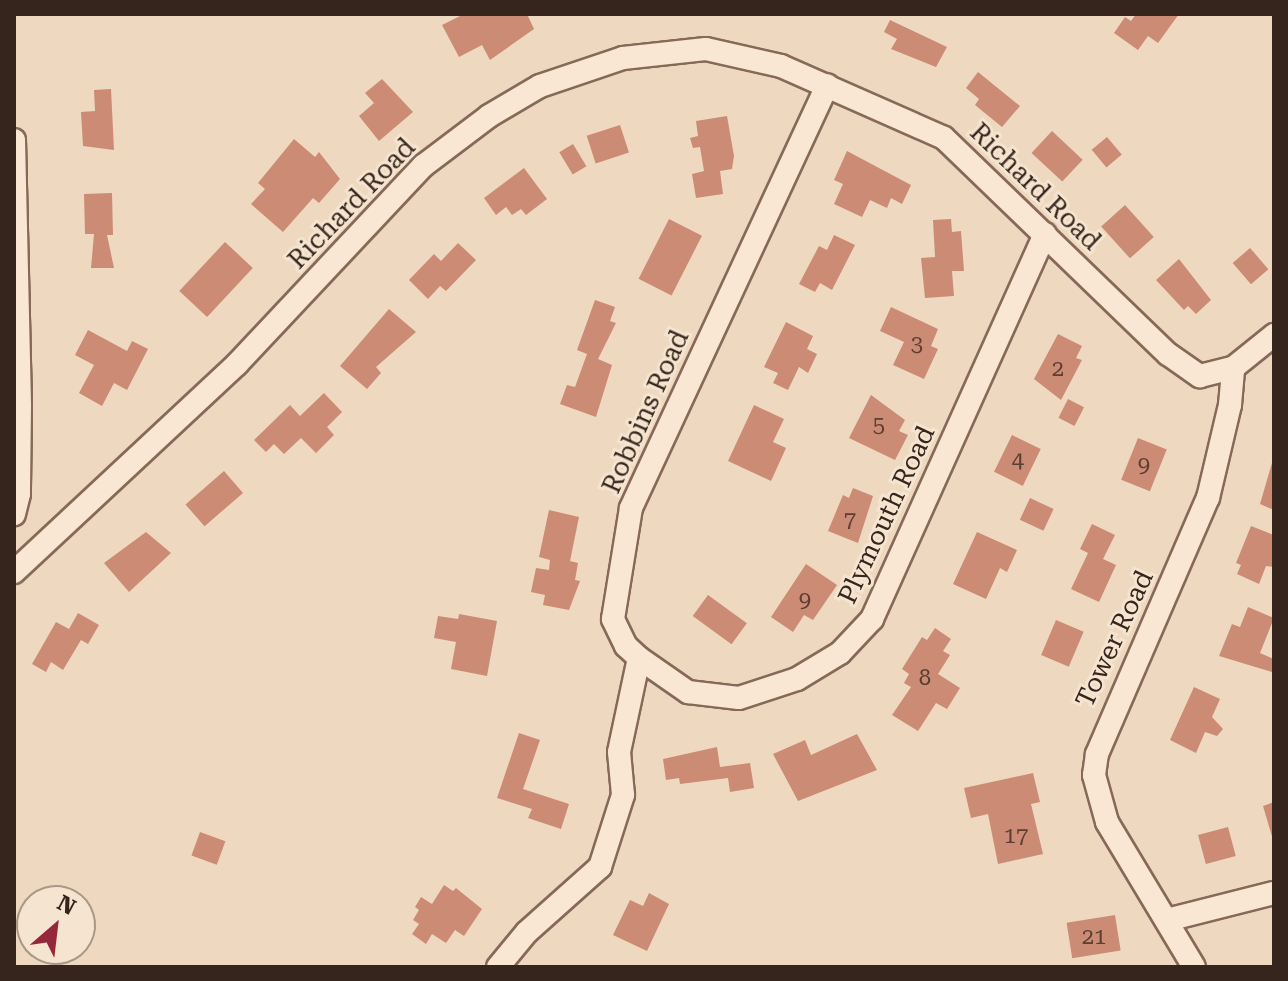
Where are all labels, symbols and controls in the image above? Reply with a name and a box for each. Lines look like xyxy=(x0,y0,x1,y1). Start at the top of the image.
street label: Richard Road xyxy=(963,117,1107,257)
street label: Richard Road xyxy=(282,132,422,276)
street label: Robbins Road xyxy=(596,326,696,498)
house number: 3 xyxy=(911,331,923,357)
house number: 2 xyxy=(1052,356,1064,382)
house number: 5 xyxy=(873,412,885,438)
street label: Plymouth Road xyxy=(832,421,942,609)
house number: 4 xyxy=(1012,448,1024,474)
house number: 9 xyxy=(1138,452,1150,478)
house number: 7 xyxy=(844,507,856,533)
street label: Tower Road xyxy=(1070,566,1160,712)
house number: 9 xyxy=(799,587,811,613)
house number: 8 xyxy=(919,665,931,691)
house number: 17 xyxy=(1004,823,1028,849)
north arrow xyxy=(16,885,96,965)
text: N xyxy=(53,890,80,920)
house number: 21 xyxy=(1082,924,1106,950)

